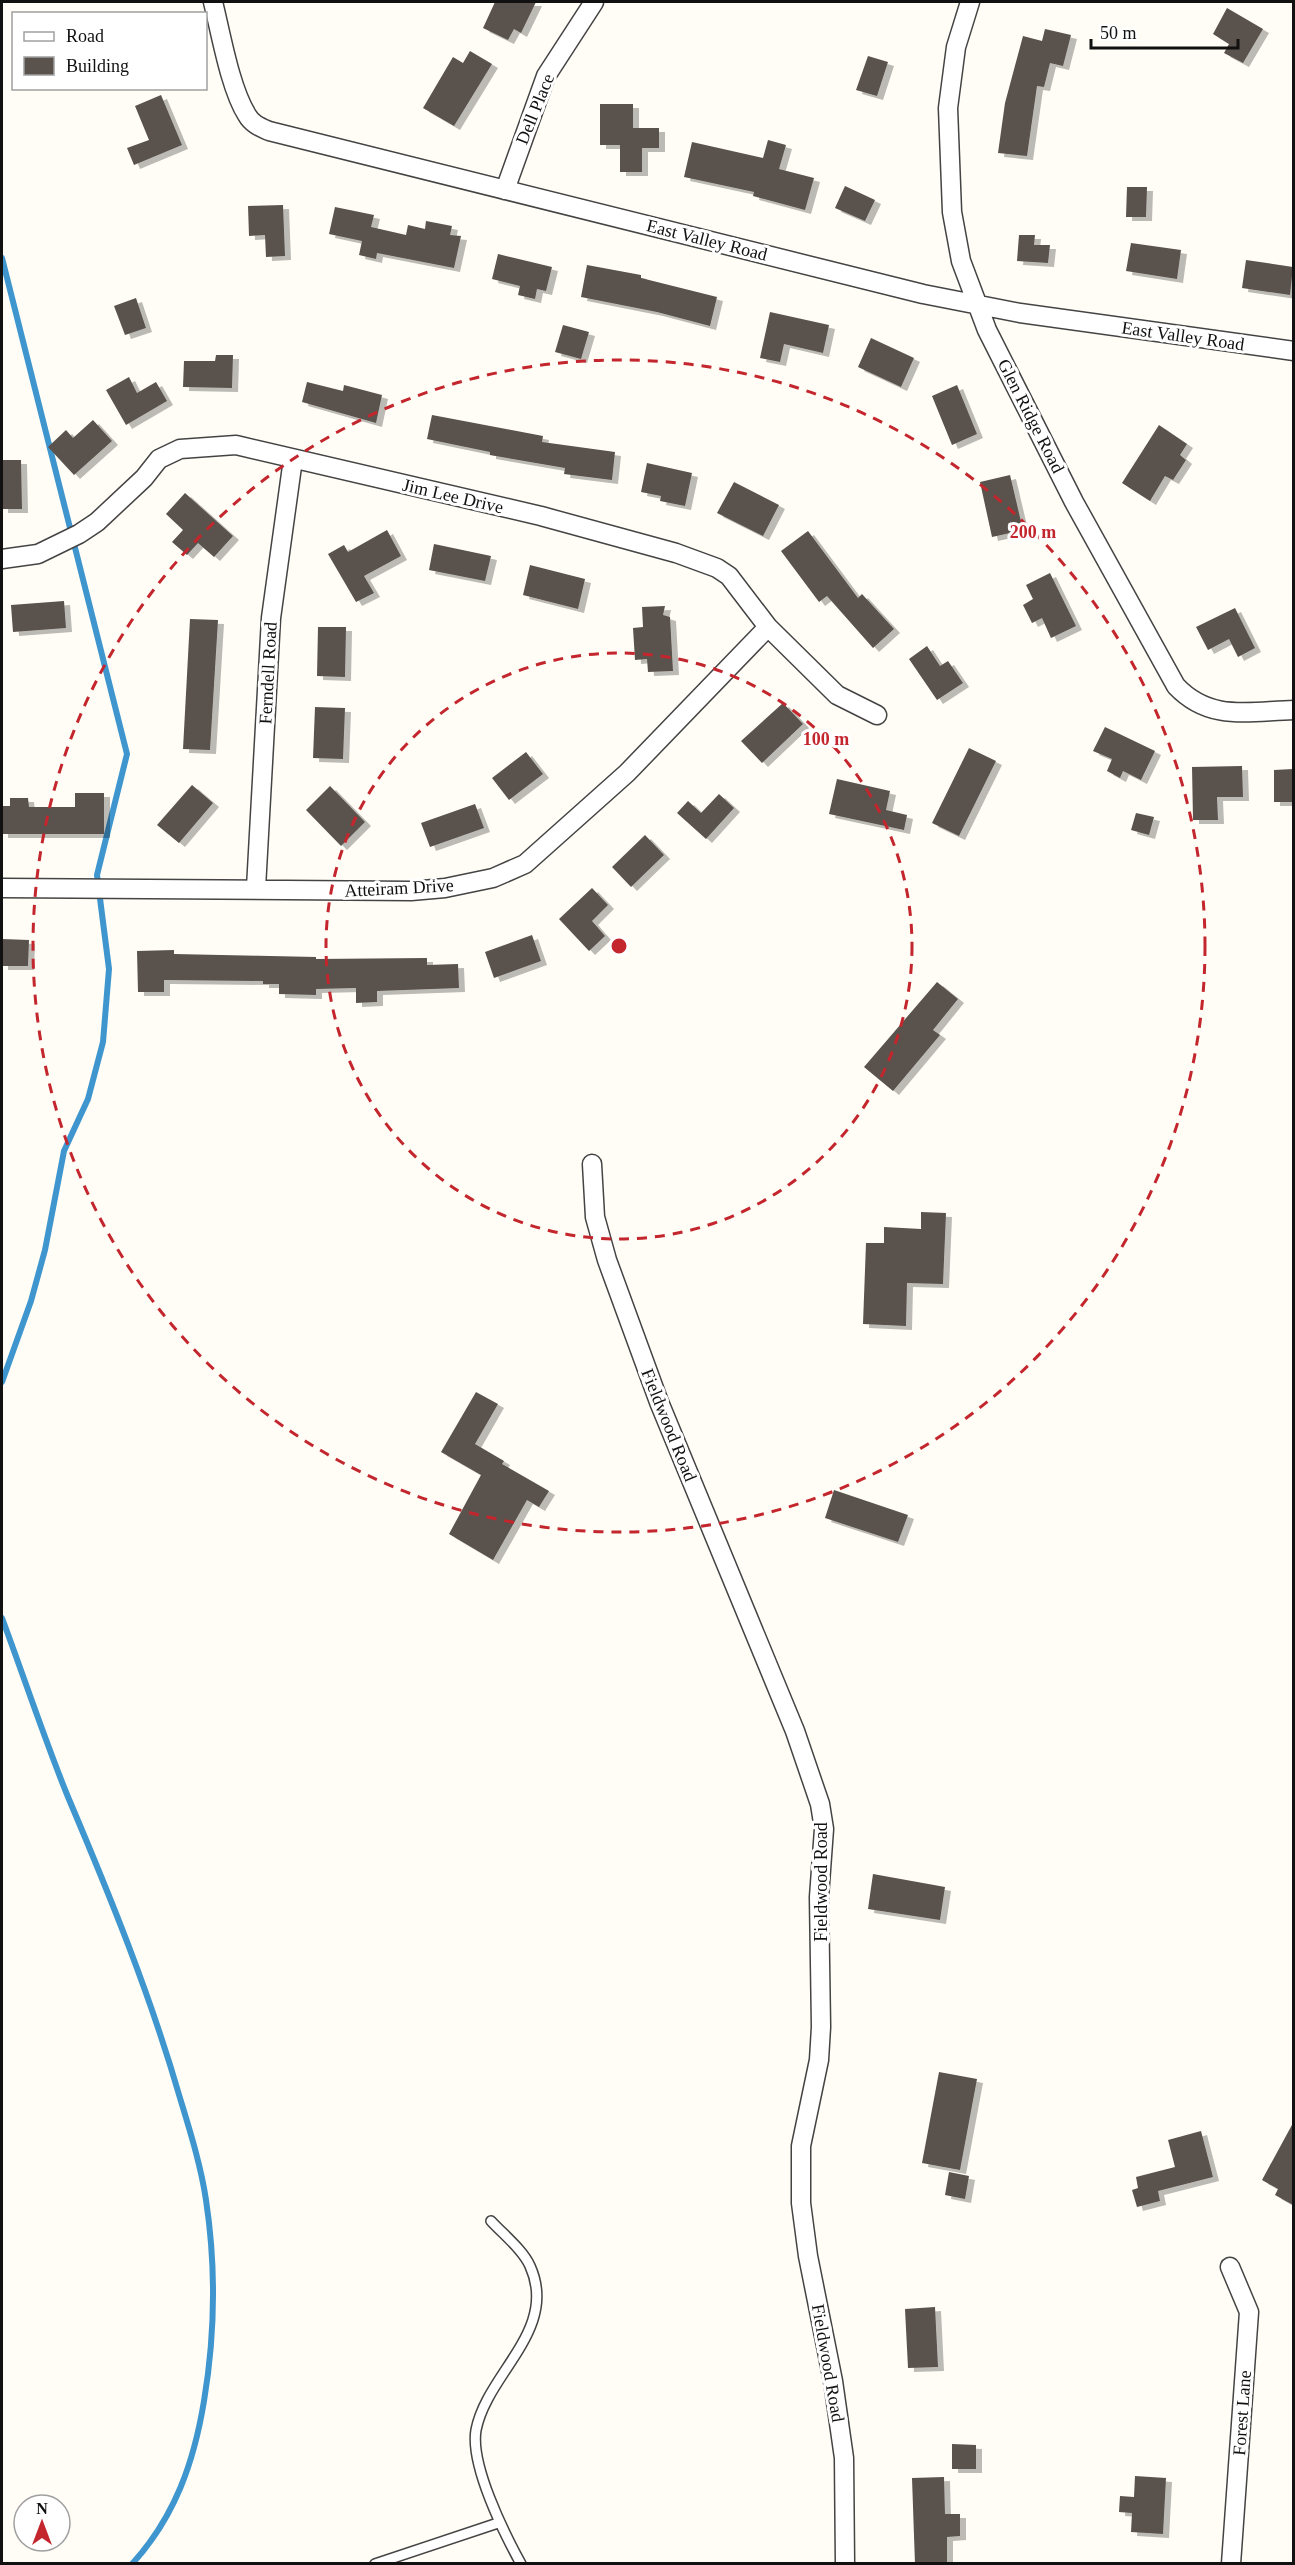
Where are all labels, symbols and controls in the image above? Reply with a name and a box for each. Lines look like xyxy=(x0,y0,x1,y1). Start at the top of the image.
legend xyxy=(12,12,207,90)
scale bar xyxy=(1091,12,1238,50)
text: 50 m xyxy=(1100,23,1137,43)
text: Road xyxy=(66,26,104,46)
text: Building xyxy=(66,56,129,76)
street label: Dell Place xyxy=(512,71,558,147)
street label: East Valley Road xyxy=(645,215,769,265)
street label: East Valley Road xyxy=(1120,317,1246,355)
street label: Glen Ridge Road xyxy=(994,356,1068,476)
street label: Jim Lee Drive xyxy=(401,475,505,517)
text: 200 m xyxy=(1010,522,1056,542)
street label: Ferndell Road xyxy=(255,621,281,725)
text: 100 m xyxy=(803,729,849,749)
street label: Atteiram Drive xyxy=(344,875,454,901)
centre of rings xyxy=(609,936,629,956)
street label: Fieldwood Road xyxy=(637,1366,701,1484)
street label: Fieldwood Road xyxy=(811,1822,831,1942)
street label: Fieldwood Road xyxy=(808,2302,848,2424)
street label: Forest Lane xyxy=(1229,2370,1255,2456)
north arrow xyxy=(12,2493,72,2553)
text: N xyxy=(36,2500,48,2517)

